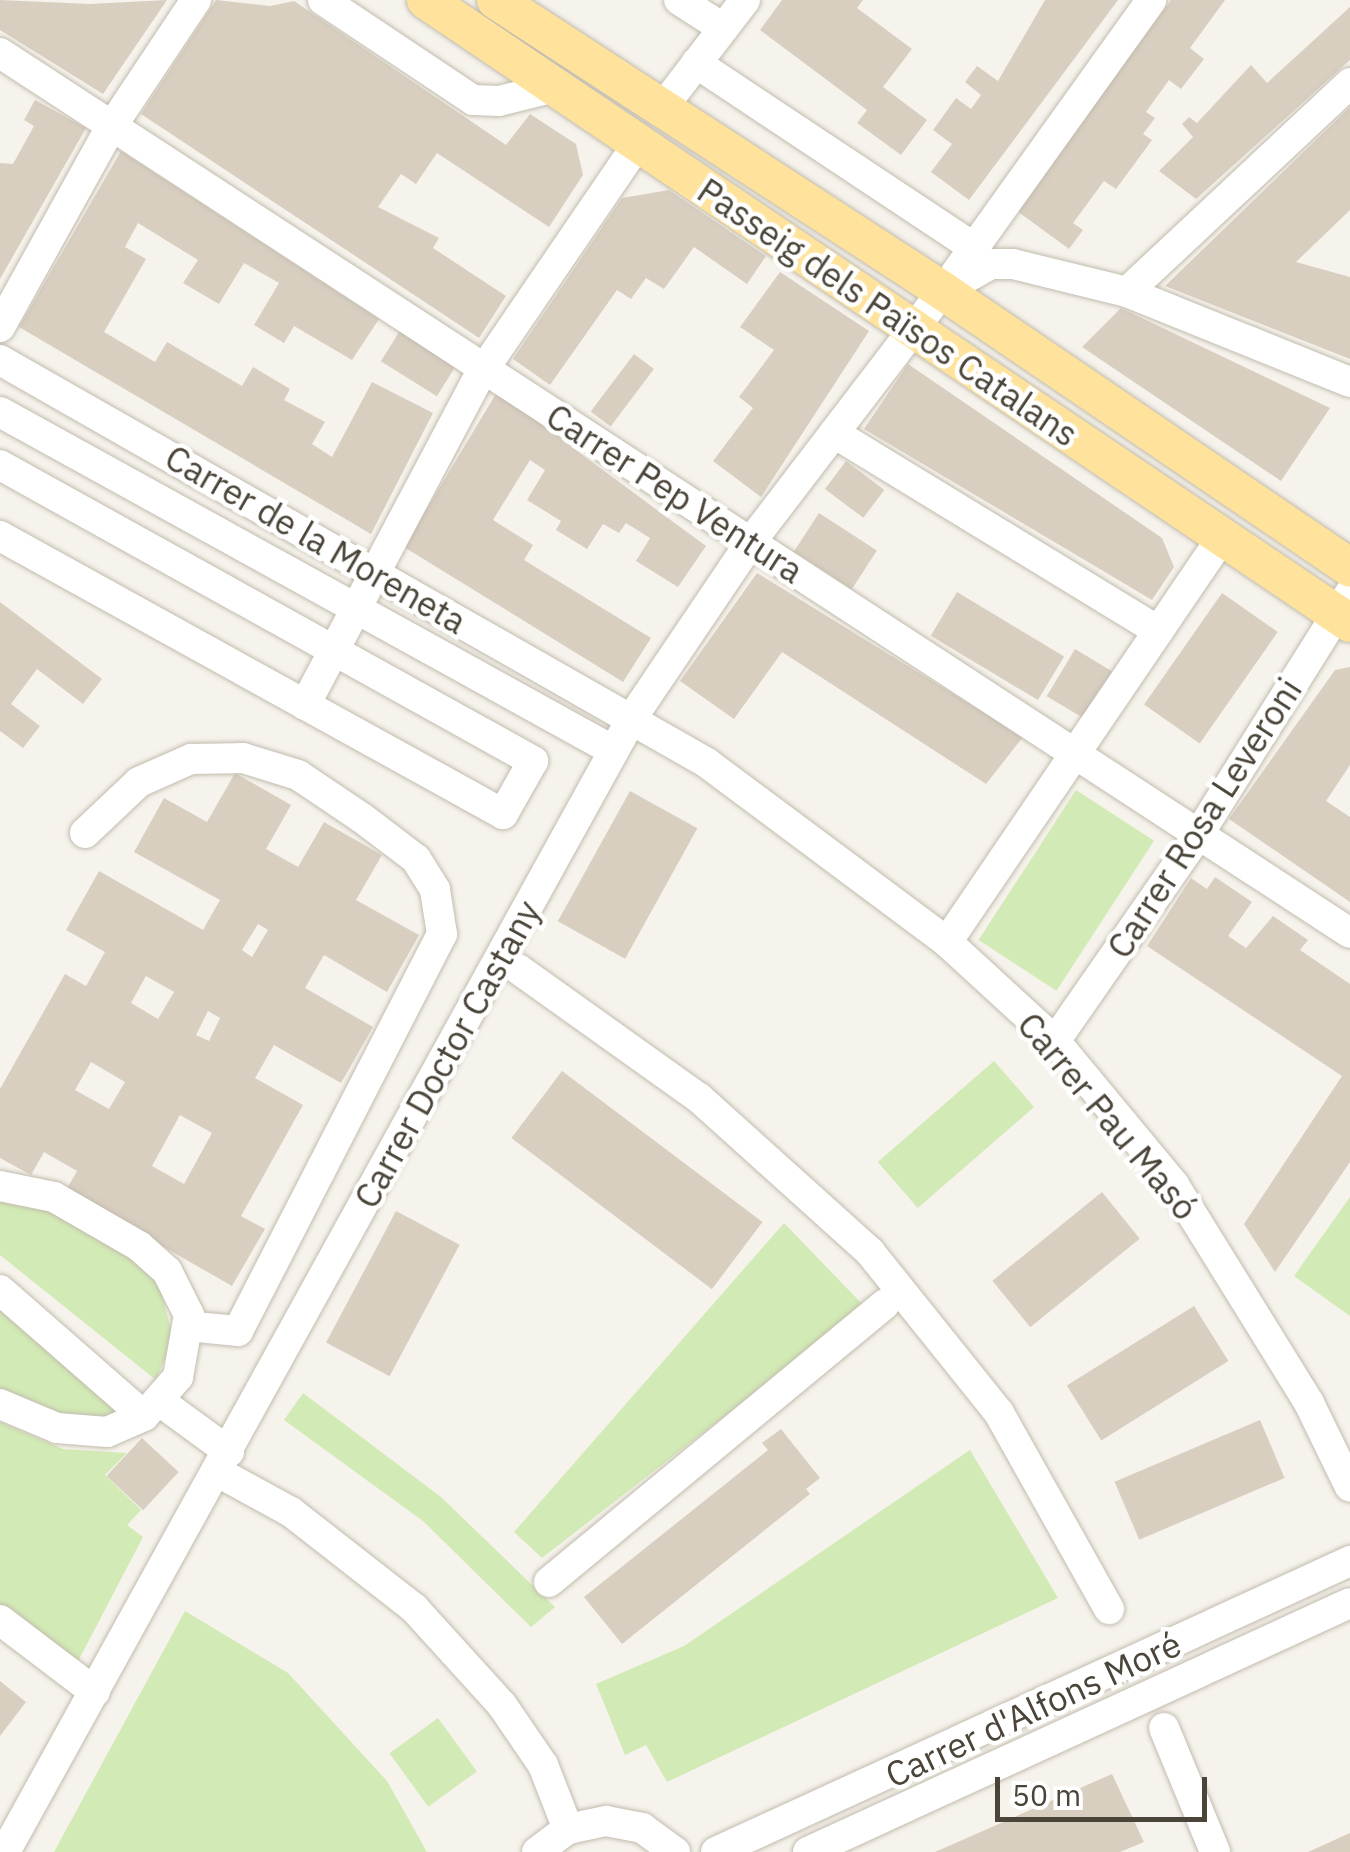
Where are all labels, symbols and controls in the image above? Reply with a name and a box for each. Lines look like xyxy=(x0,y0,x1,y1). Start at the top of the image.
street label: Passeig dels Països Catalans xyxy=(690,169,1086,455)
street label: Carrer Pep Ventura xyxy=(539,394,811,592)
street label: Carrer de la Moreneta xyxy=(158,436,474,642)
street label: Carrer Rosa Leveroni xyxy=(1098,670,1310,966)
street label: Carrer Doctor Castany xyxy=(345,893,549,1215)
street label: Carrer Pau Masó xyxy=(1009,1004,1207,1228)
street label: Carrer d'Alfons Moré xyxy=(879,1622,1187,1796)
scale bar xyxy=(1000,1757,1212,1819)
text: 50 m xyxy=(1012,1775,1081,1814)

